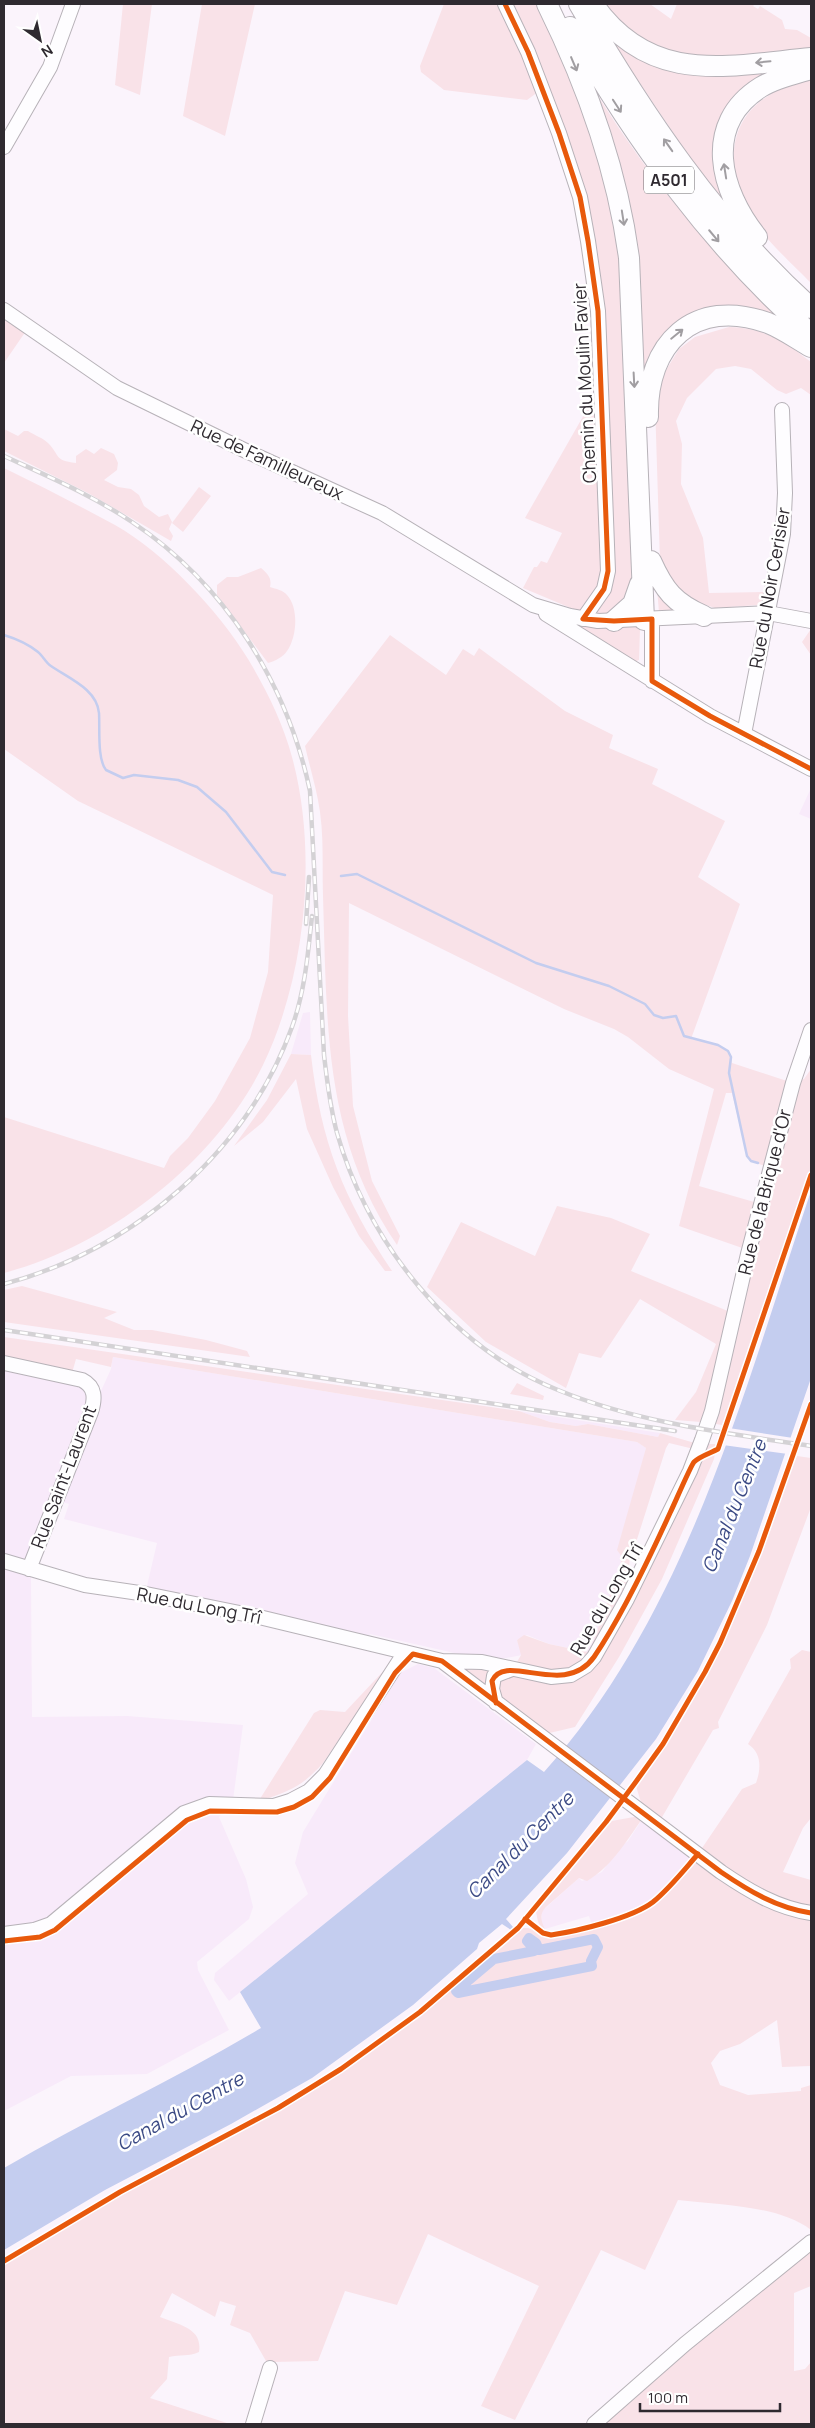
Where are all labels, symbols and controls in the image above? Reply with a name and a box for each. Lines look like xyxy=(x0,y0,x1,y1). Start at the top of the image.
north arrow xyxy=(15,15,65,65)
text: N xyxy=(38,41,57,62)
one-way arrow xyxy=(570,56,580,71)
one-way arrow xyxy=(755,57,771,67)
one-way arrow xyxy=(612,99,622,113)
one-way arrow xyxy=(663,138,674,152)
one-way arrow xyxy=(719,164,729,180)
road number: A501 xyxy=(644,166,694,194)
one-way arrow xyxy=(619,210,629,226)
one-way arrow xyxy=(709,229,720,242)
street label: Chemin du Moulin Favier xyxy=(567,282,601,484)
one-way arrow xyxy=(671,328,684,339)
one-way arrow xyxy=(629,372,639,388)
street label: Rue de Familleureux xyxy=(187,413,348,505)
street label: Rue du Noir Cerisier xyxy=(743,505,795,670)
street label: Rue de la Brique d'Or xyxy=(732,1106,796,1277)
street label: Rue Saint-Laurent xyxy=(25,1402,101,1552)
water label: Canal du Centre xyxy=(695,1434,773,1577)
street label: Rue du Long Trî xyxy=(564,1537,649,1659)
street label: Rue du Long Trî xyxy=(135,1581,264,1629)
water label: Canal du Centre xyxy=(461,1784,581,1904)
water label: Canal du Centre xyxy=(112,2064,250,2157)
scale bar xyxy=(640,2380,780,2412)
text: 100 m xyxy=(648,2387,688,2408)

